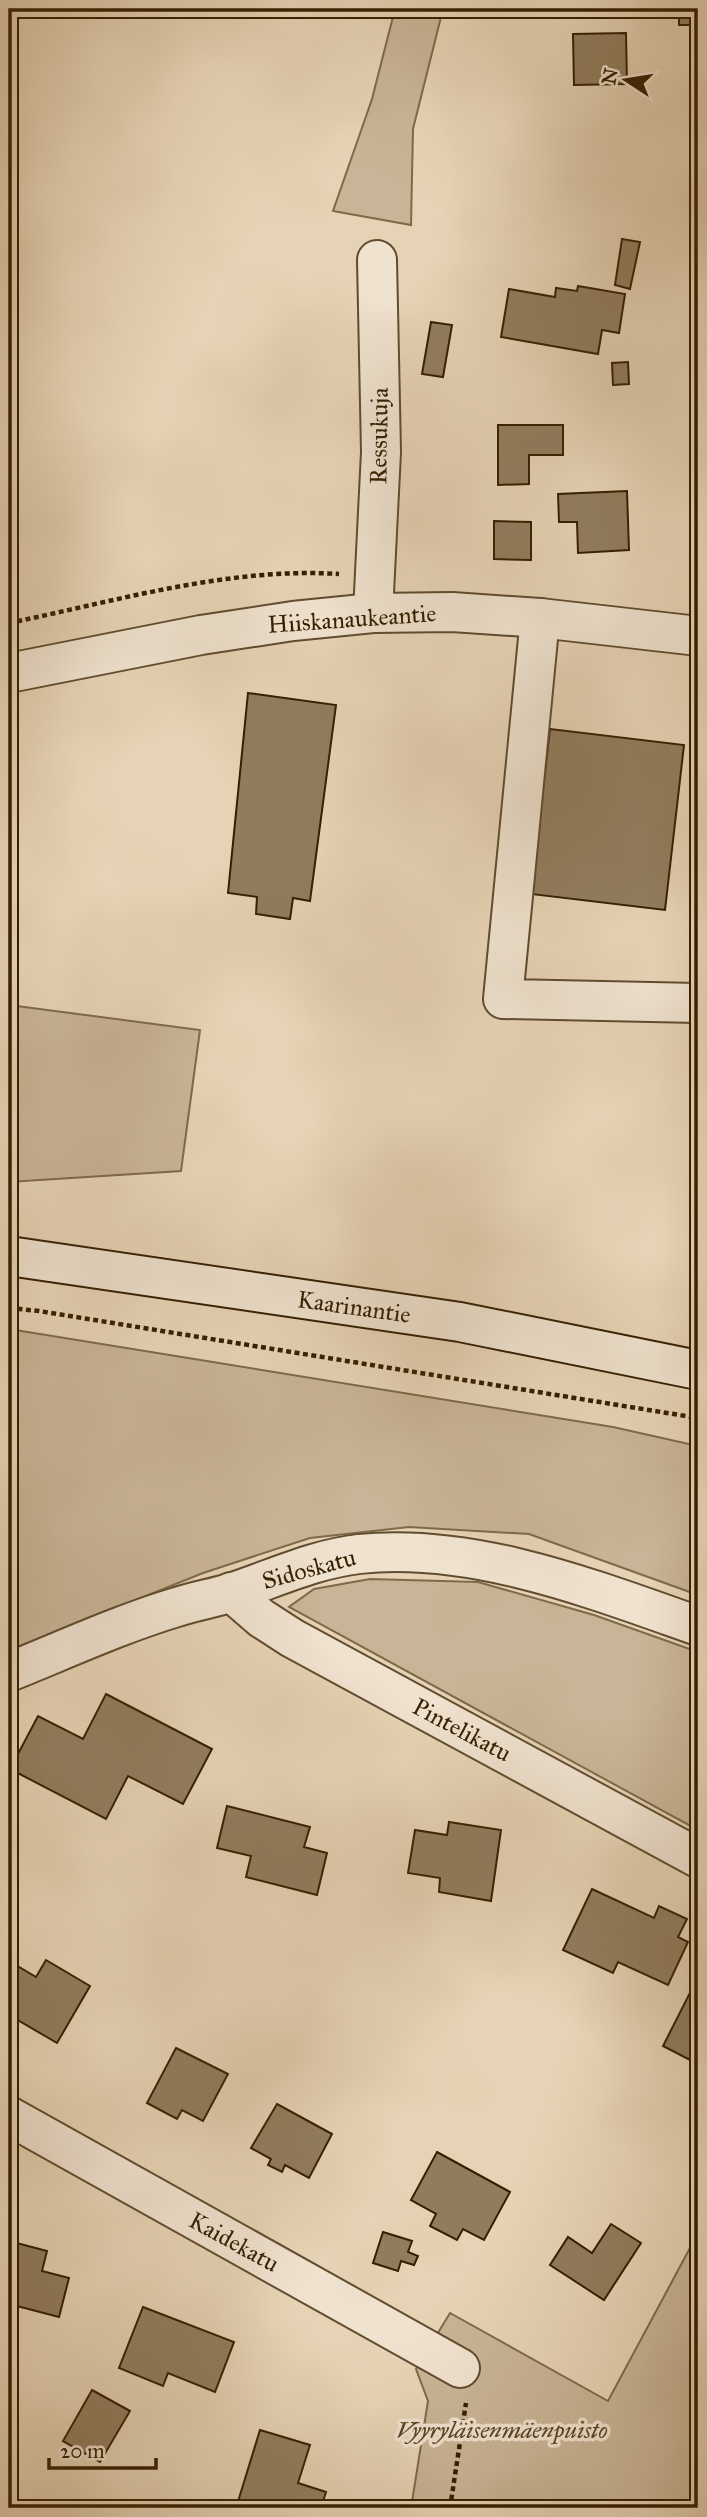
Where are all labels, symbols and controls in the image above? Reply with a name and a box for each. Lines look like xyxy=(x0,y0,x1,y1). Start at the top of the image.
north arrow xyxy=(592,46,662,116)
text: N xyxy=(597,66,623,87)
street label: Ressukuja xyxy=(363,386,395,485)
street label: Hiiskanaukeantie xyxy=(267,598,437,640)
street label: Kaarinantie xyxy=(296,1284,412,1330)
street label: Sidoskatu xyxy=(259,1542,359,1596)
street label: Pintelikatu xyxy=(408,1692,517,1769)
street label: Kaidekatu xyxy=(184,2205,284,2279)
park label: Vyyryläisenmäenpuisto xyxy=(396,2415,608,2445)
scale bar xyxy=(49,2426,156,2470)
text: 20 m xyxy=(60,2438,105,2464)

